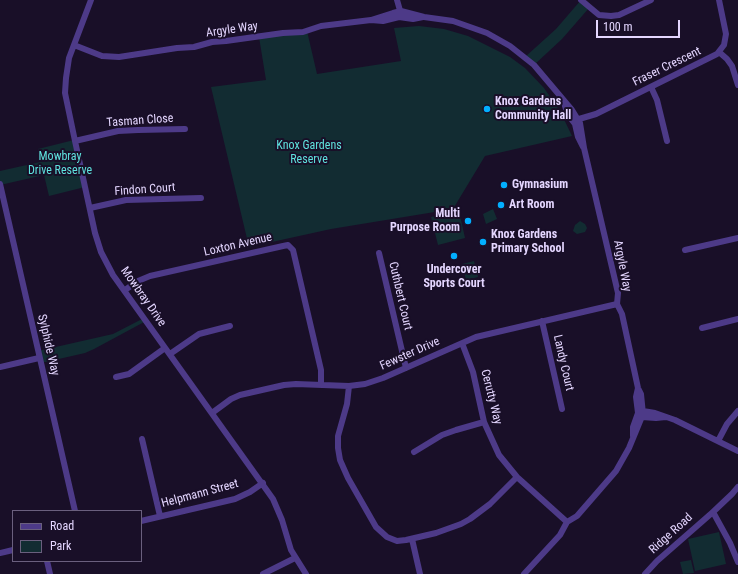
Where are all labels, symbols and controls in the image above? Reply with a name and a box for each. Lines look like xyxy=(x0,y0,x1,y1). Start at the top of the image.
scale bar xyxy=(598,12,682,38)
street label: Argyle Way xyxy=(205,19,259,41)
text: 100 m xyxy=(603,20,633,34)
street label: Fraser Crescent xyxy=(630,44,704,90)
place label: Knox Gardens Community Hall xyxy=(495,95,571,123)
marker: Knox Gardens Community Hall xyxy=(482,104,492,114)
street label: Tasman Close xyxy=(106,111,174,131)
park label: Knox Gardens Reserve xyxy=(276,139,342,167)
park label: Mowbray Drive Reserve xyxy=(28,150,92,178)
place label: Gymnasium xyxy=(512,178,568,192)
marker: Gymnasium xyxy=(499,180,509,190)
street label: Findon Court xyxy=(114,181,176,199)
place label: Art Room xyxy=(509,198,554,212)
marker: Art Room xyxy=(496,200,506,210)
place label: Multi Purpose Room xyxy=(390,207,460,235)
marker: Multi Purpose Room xyxy=(463,216,473,226)
place label: Knox Gardens Primary School xyxy=(491,228,564,256)
street label: Loxton Avenue xyxy=(203,230,273,260)
marker: Knox Gardens Primary School xyxy=(478,237,488,247)
street label: Argyle Way xyxy=(610,239,634,293)
marker: Undercover Sports Court xyxy=(449,251,459,261)
street label: Cuthbert Court xyxy=(385,260,415,332)
place label: Undercover Sports Court xyxy=(423,263,485,291)
street label: Mowbray Drive xyxy=(117,264,169,330)
street label: Sylphide Way xyxy=(34,313,62,377)
street label: Fewster Drive xyxy=(378,334,442,374)
street label: Landy Court xyxy=(550,334,576,392)
street label: Cerutty Way xyxy=(477,368,505,426)
street label: Helpmann Street xyxy=(160,477,240,511)
legend xyxy=(12,510,142,562)
street label: Ridge Road xyxy=(646,511,696,557)
text: Road xyxy=(50,519,74,533)
text: Park xyxy=(50,539,71,553)

